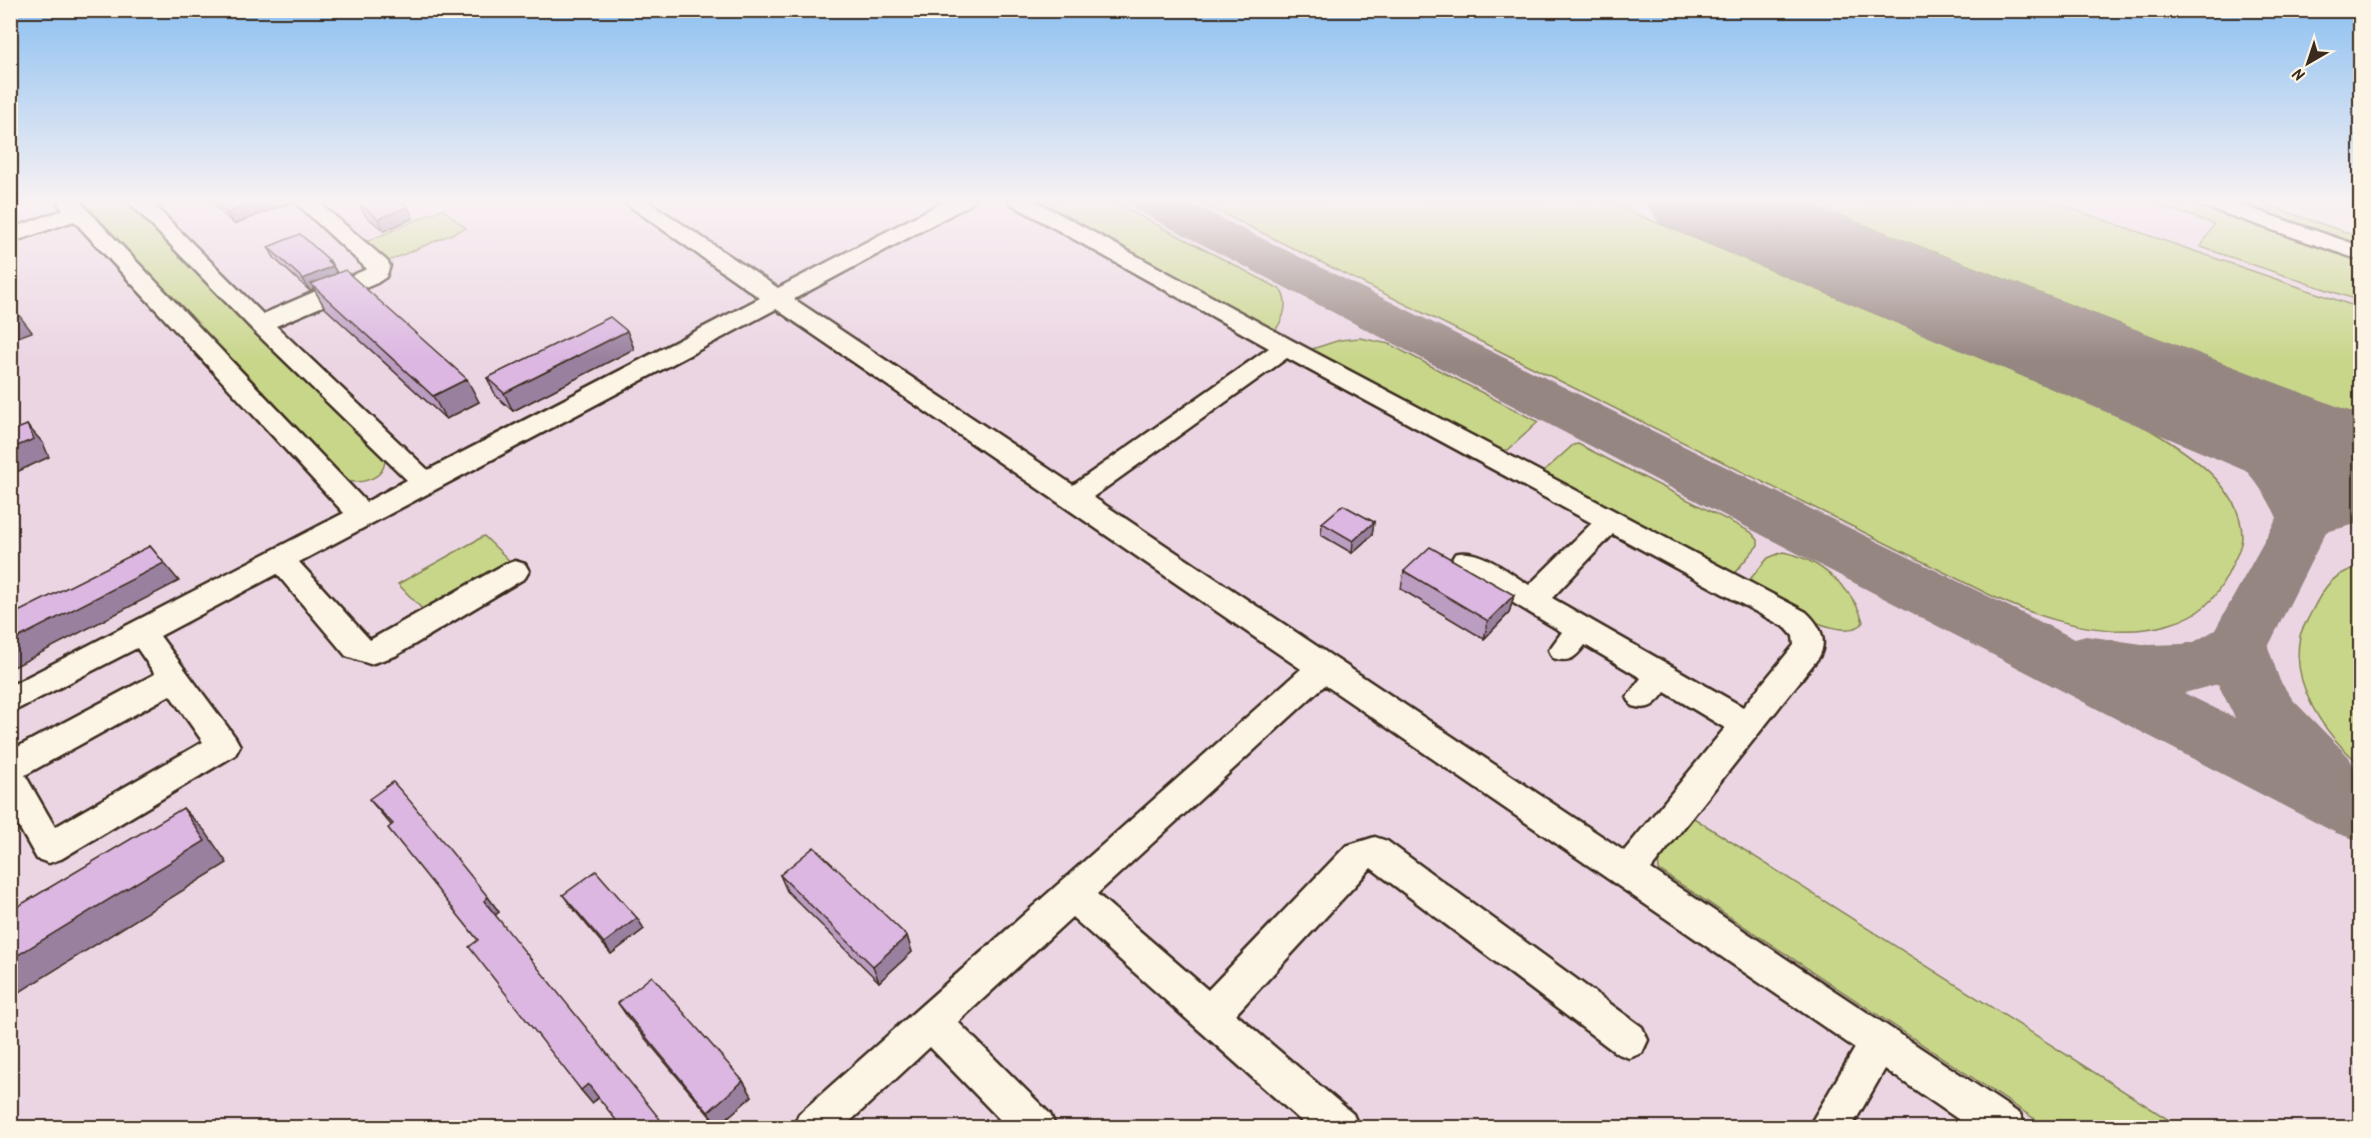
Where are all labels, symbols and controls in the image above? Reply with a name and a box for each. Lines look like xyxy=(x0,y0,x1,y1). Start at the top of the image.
north arrow xyxy=(2278,33,2338,93)
text: N xyxy=(2288,61,2311,86)

